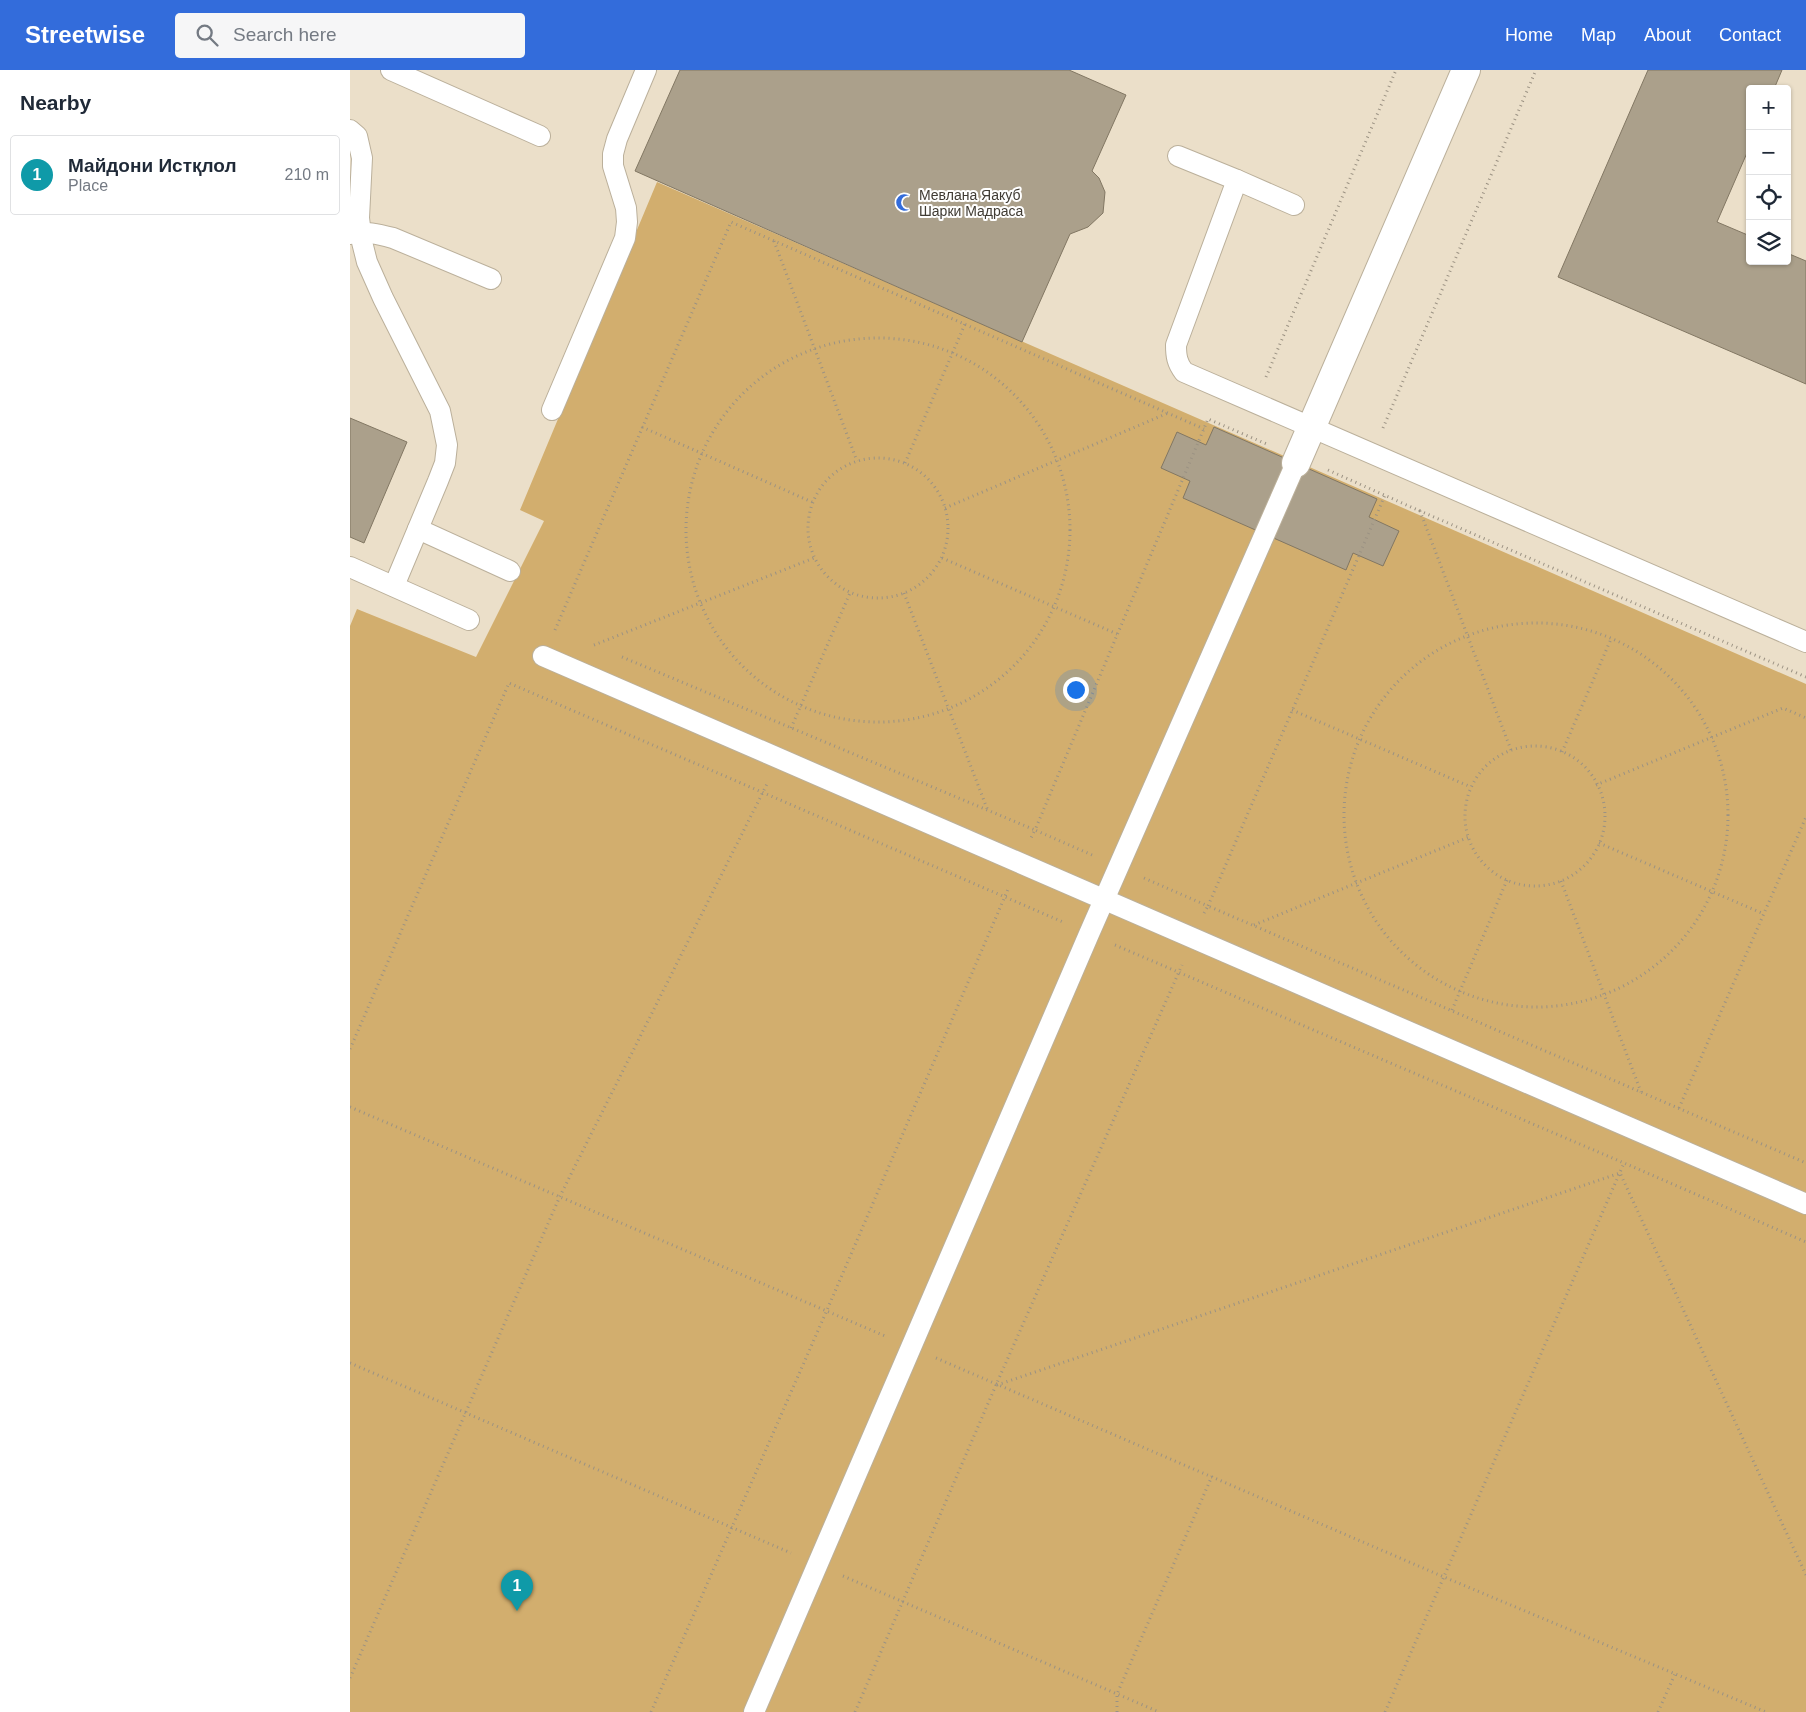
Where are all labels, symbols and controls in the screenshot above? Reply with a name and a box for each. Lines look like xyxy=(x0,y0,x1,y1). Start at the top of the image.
search box xyxy=(175,13,525,58)
text: Streetwise xyxy=(25,21,145,48)
icon: search xyxy=(193,21,221,49)
text: Search here xyxy=(233,24,337,45)
text: Home xyxy=(1505,25,1553,45)
text: Map xyxy=(1581,25,1616,45)
text: About xyxy=(1644,25,1691,45)
text: Contact xyxy=(1719,25,1781,45)
map controls xyxy=(1746,85,1791,265)
button: + xyxy=(1746,85,1791,130)
text: Nearby xyxy=(20,91,91,114)
button: − xyxy=(1746,130,1791,175)
text: Майдони Истқлол xyxy=(68,155,236,176)
text: 1 xyxy=(33,166,41,183)
text: 210 m xyxy=(285,166,329,183)
button: locate xyxy=(1746,175,1791,220)
text: Place xyxy=(68,177,108,194)
place label: Мевлана Яакуб Шарки Мадраса xyxy=(919,187,1024,219)
mosque icon: Мевлана Яакуб Шарки Мадраса xyxy=(895,193,915,213)
button: layers xyxy=(1746,220,1791,265)
your location xyxy=(1063,677,1089,703)
pin: 1 xyxy=(501,1570,533,1611)

